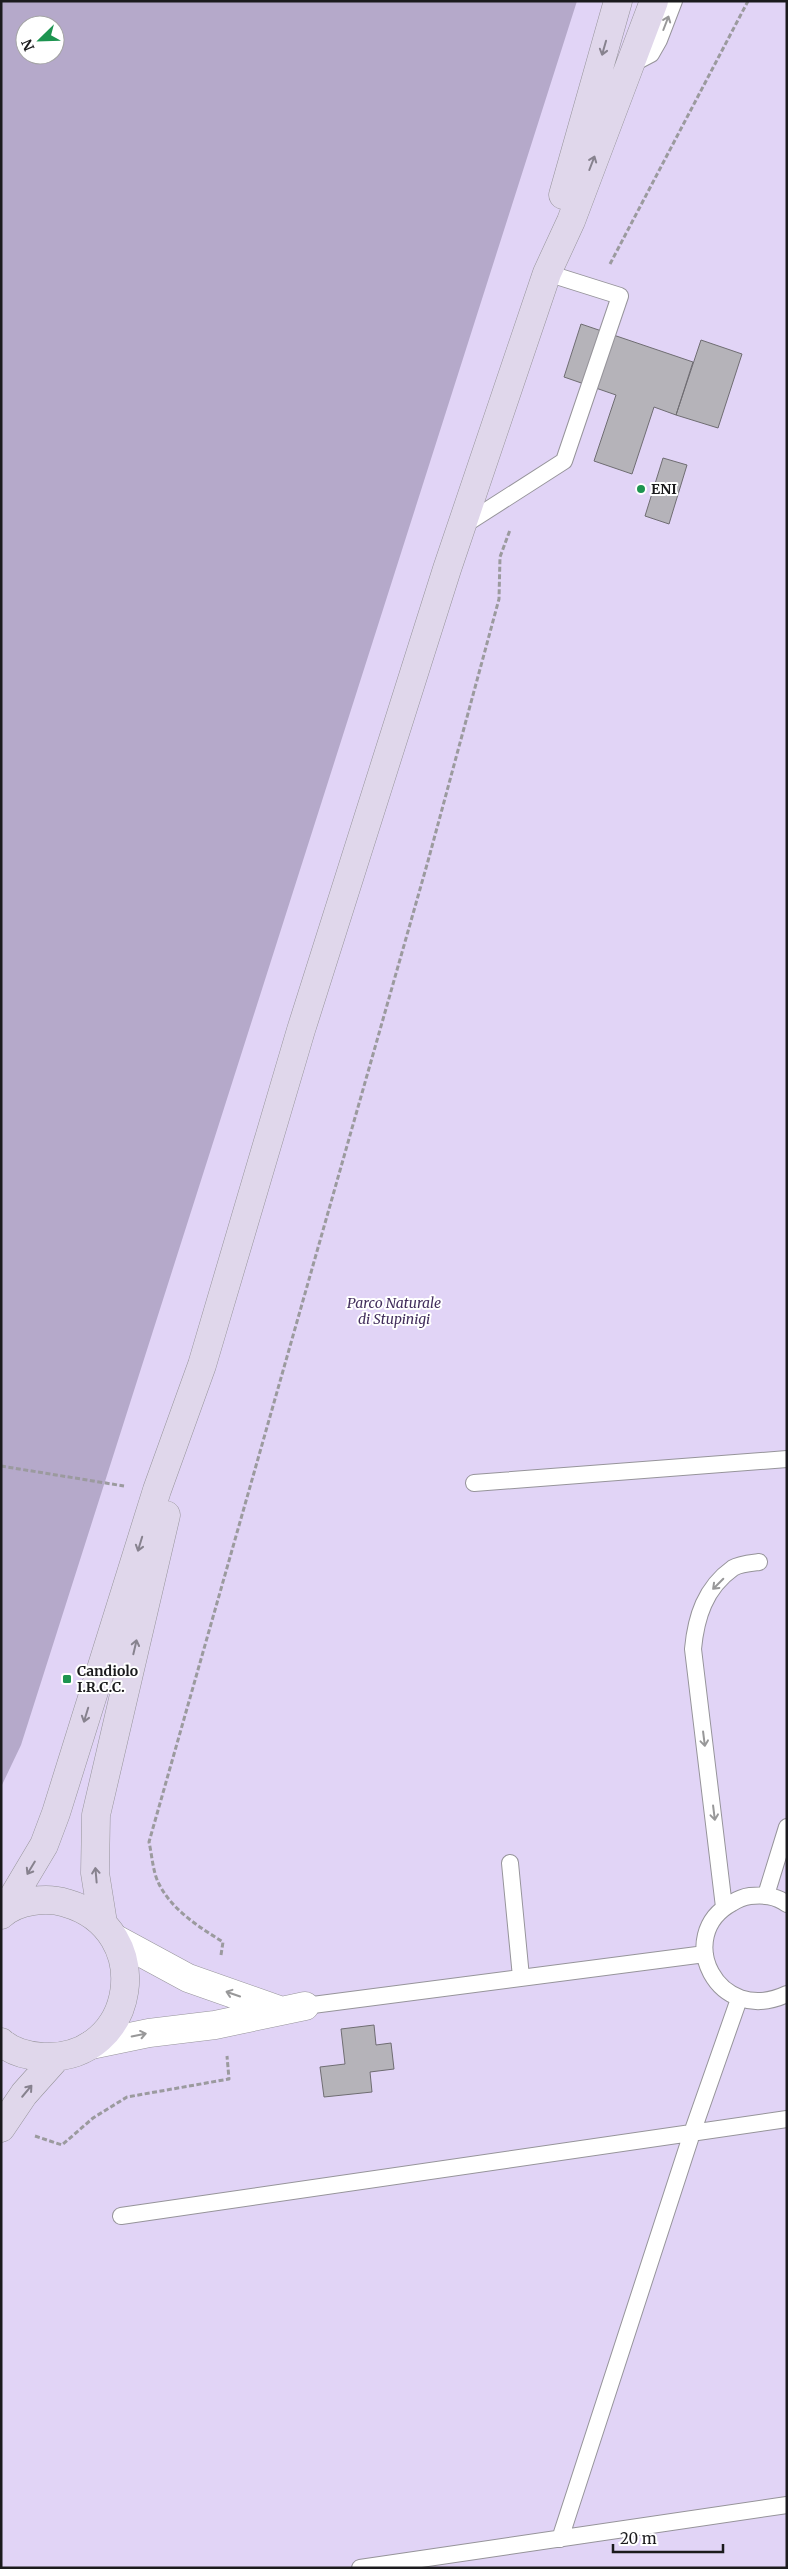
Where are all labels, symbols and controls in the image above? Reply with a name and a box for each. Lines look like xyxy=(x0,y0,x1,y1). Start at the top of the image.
north arrow xyxy=(15,15,65,65)
one-way arrow xyxy=(662,16,671,31)
text: N xyxy=(18,36,38,54)
one-way arrow xyxy=(599,40,609,56)
one-way arrow xyxy=(588,156,597,171)
place label: ENI xyxy=(651,480,677,498)
marker: ENI xyxy=(635,483,647,495)
park label: Parco Naturale di Stupinigi xyxy=(347,1294,441,1328)
one-way arrow xyxy=(135,1535,145,1551)
one-way arrow xyxy=(712,1577,724,1589)
one-way arrow xyxy=(131,1640,140,1656)
place label: Candiolo I.R.C.C. xyxy=(77,1662,138,1696)
marker: Candiolo I.R.C.C. xyxy=(61,1673,73,1685)
one-way arrow xyxy=(81,1707,91,1723)
one-way arrow xyxy=(699,1730,709,1746)
one-way arrow xyxy=(709,1805,719,1821)
one-way arrow xyxy=(25,1860,35,1874)
one-way arrow xyxy=(91,1867,101,1883)
one-way arrow xyxy=(225,1989,241,1998)
one-way arrow xyxy=(130,2030,146,2039)
one-way arrow xyxy=(22,2085,33,2098)
scale bar xyxy=(613,2522,723,2554)
text: 20 m xyxy=(620,2529,657,2548)

